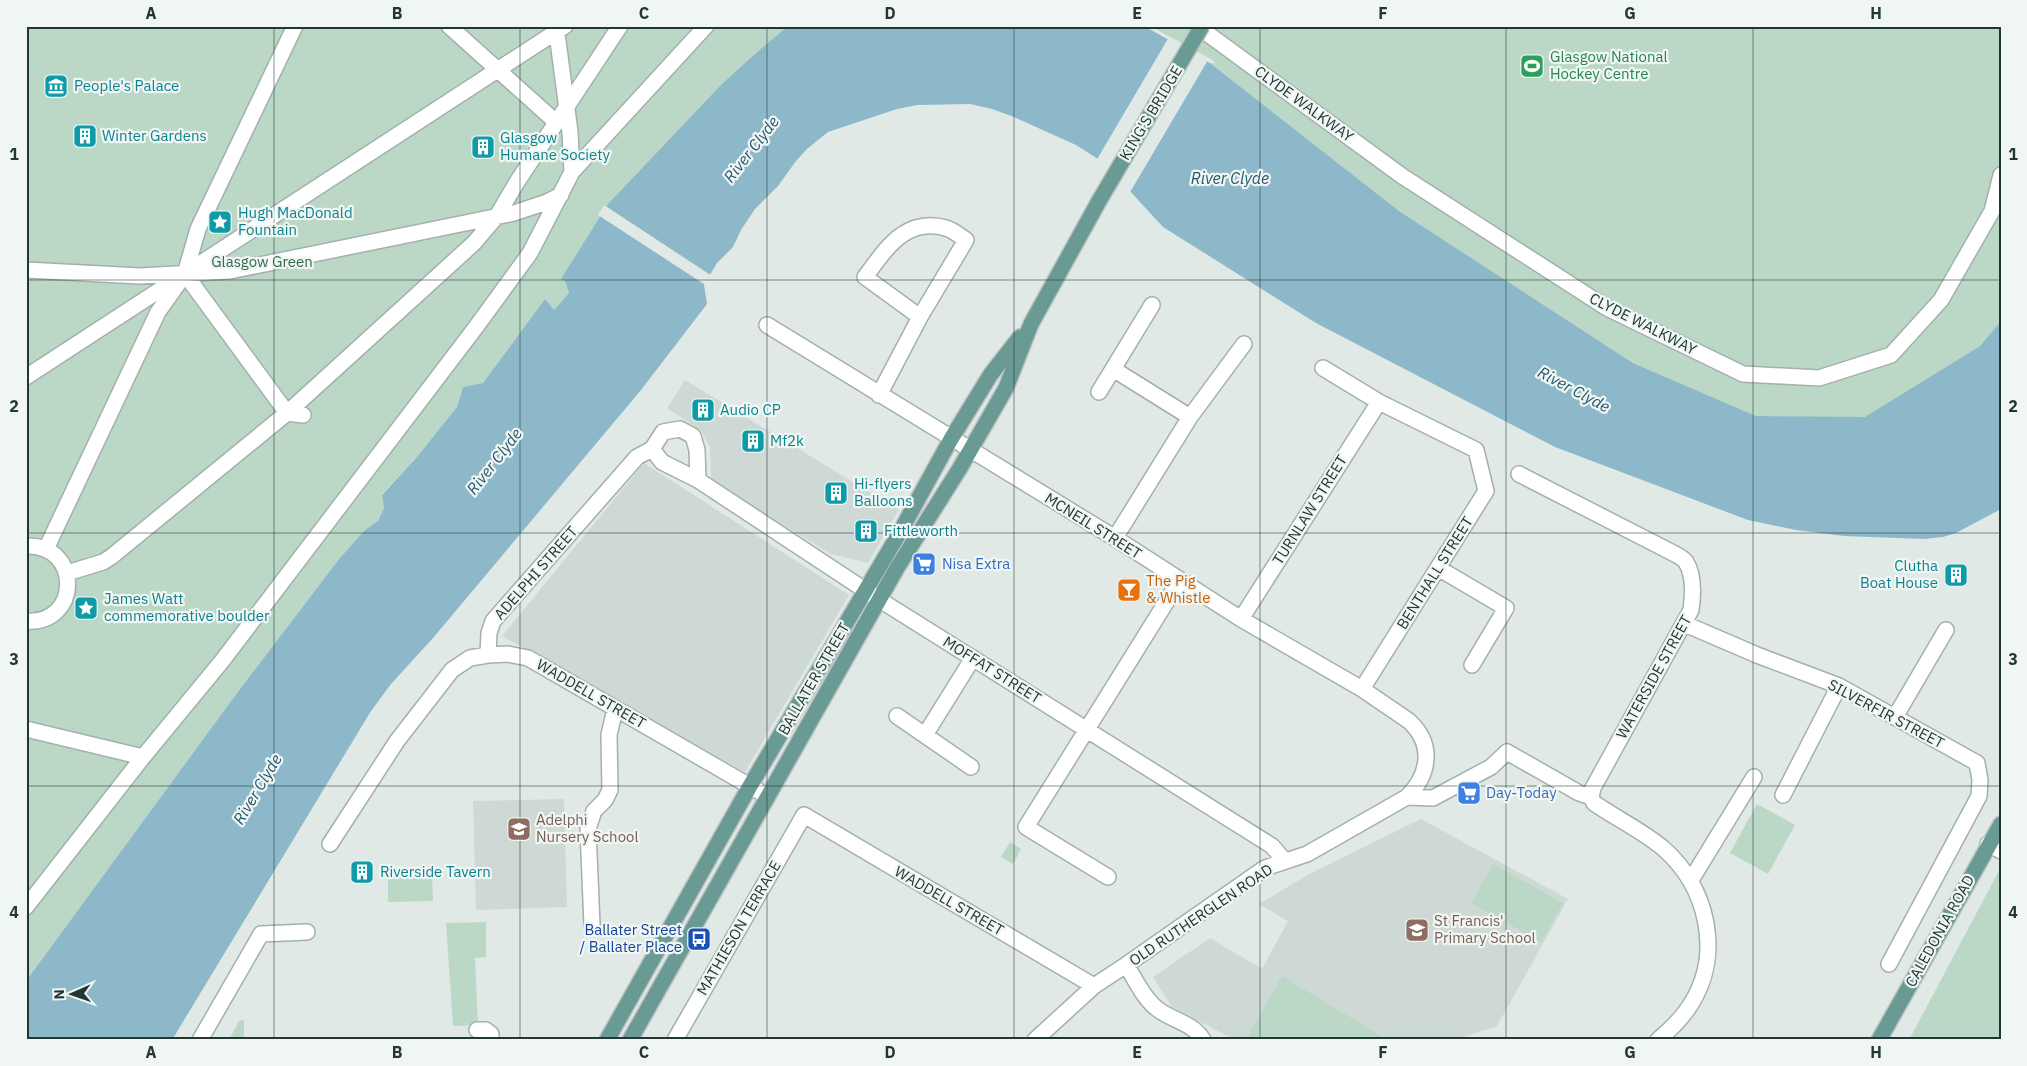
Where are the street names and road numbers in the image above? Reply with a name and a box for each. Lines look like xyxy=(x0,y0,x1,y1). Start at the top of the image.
street label: CLYDE WALKWAY xyxy=(1251,61,1358,146)
street label: KING'S BRIDGE xyxy=(1115,62,1186,163)
street label: CLYDE WALKWAY xyxy=(1586,288,1700,359)
street label: TURNLAW STREET xyxy=(1268,451,1351,568)
street label: MCNEIL STREET xyxy=(1041,488,1146,563)
street label: BENTHALL STREET xyxy=(1392,513,1477,633)
street label: ADELPHI STREET xyxy=(490,522,582,623)
street label: WATERSIDE STREET xyxy=(1612,611,1696,742)
street label: BALLATER STREET xyxy=(774,619,854,738)
street label: MOFFAT STREET xyxy=(940,632,1045,708)
street label: WADDELL STREET xyxy=(533,655,650,733)
street label: SILVERFIR STREET xyxy=(1825,675,1948,752)
street label: MATHIESON TERRACE xyxy=(692,857,785,998)
street label: OLD RUTHERGLEN ROAD xyxy=(1125,859,1276,970)
street label: WADDELL STREET xyxy=(891,862,1008,940)
street label: CALEDONIA ROAD xyxy=(1901,871,1978,990)

